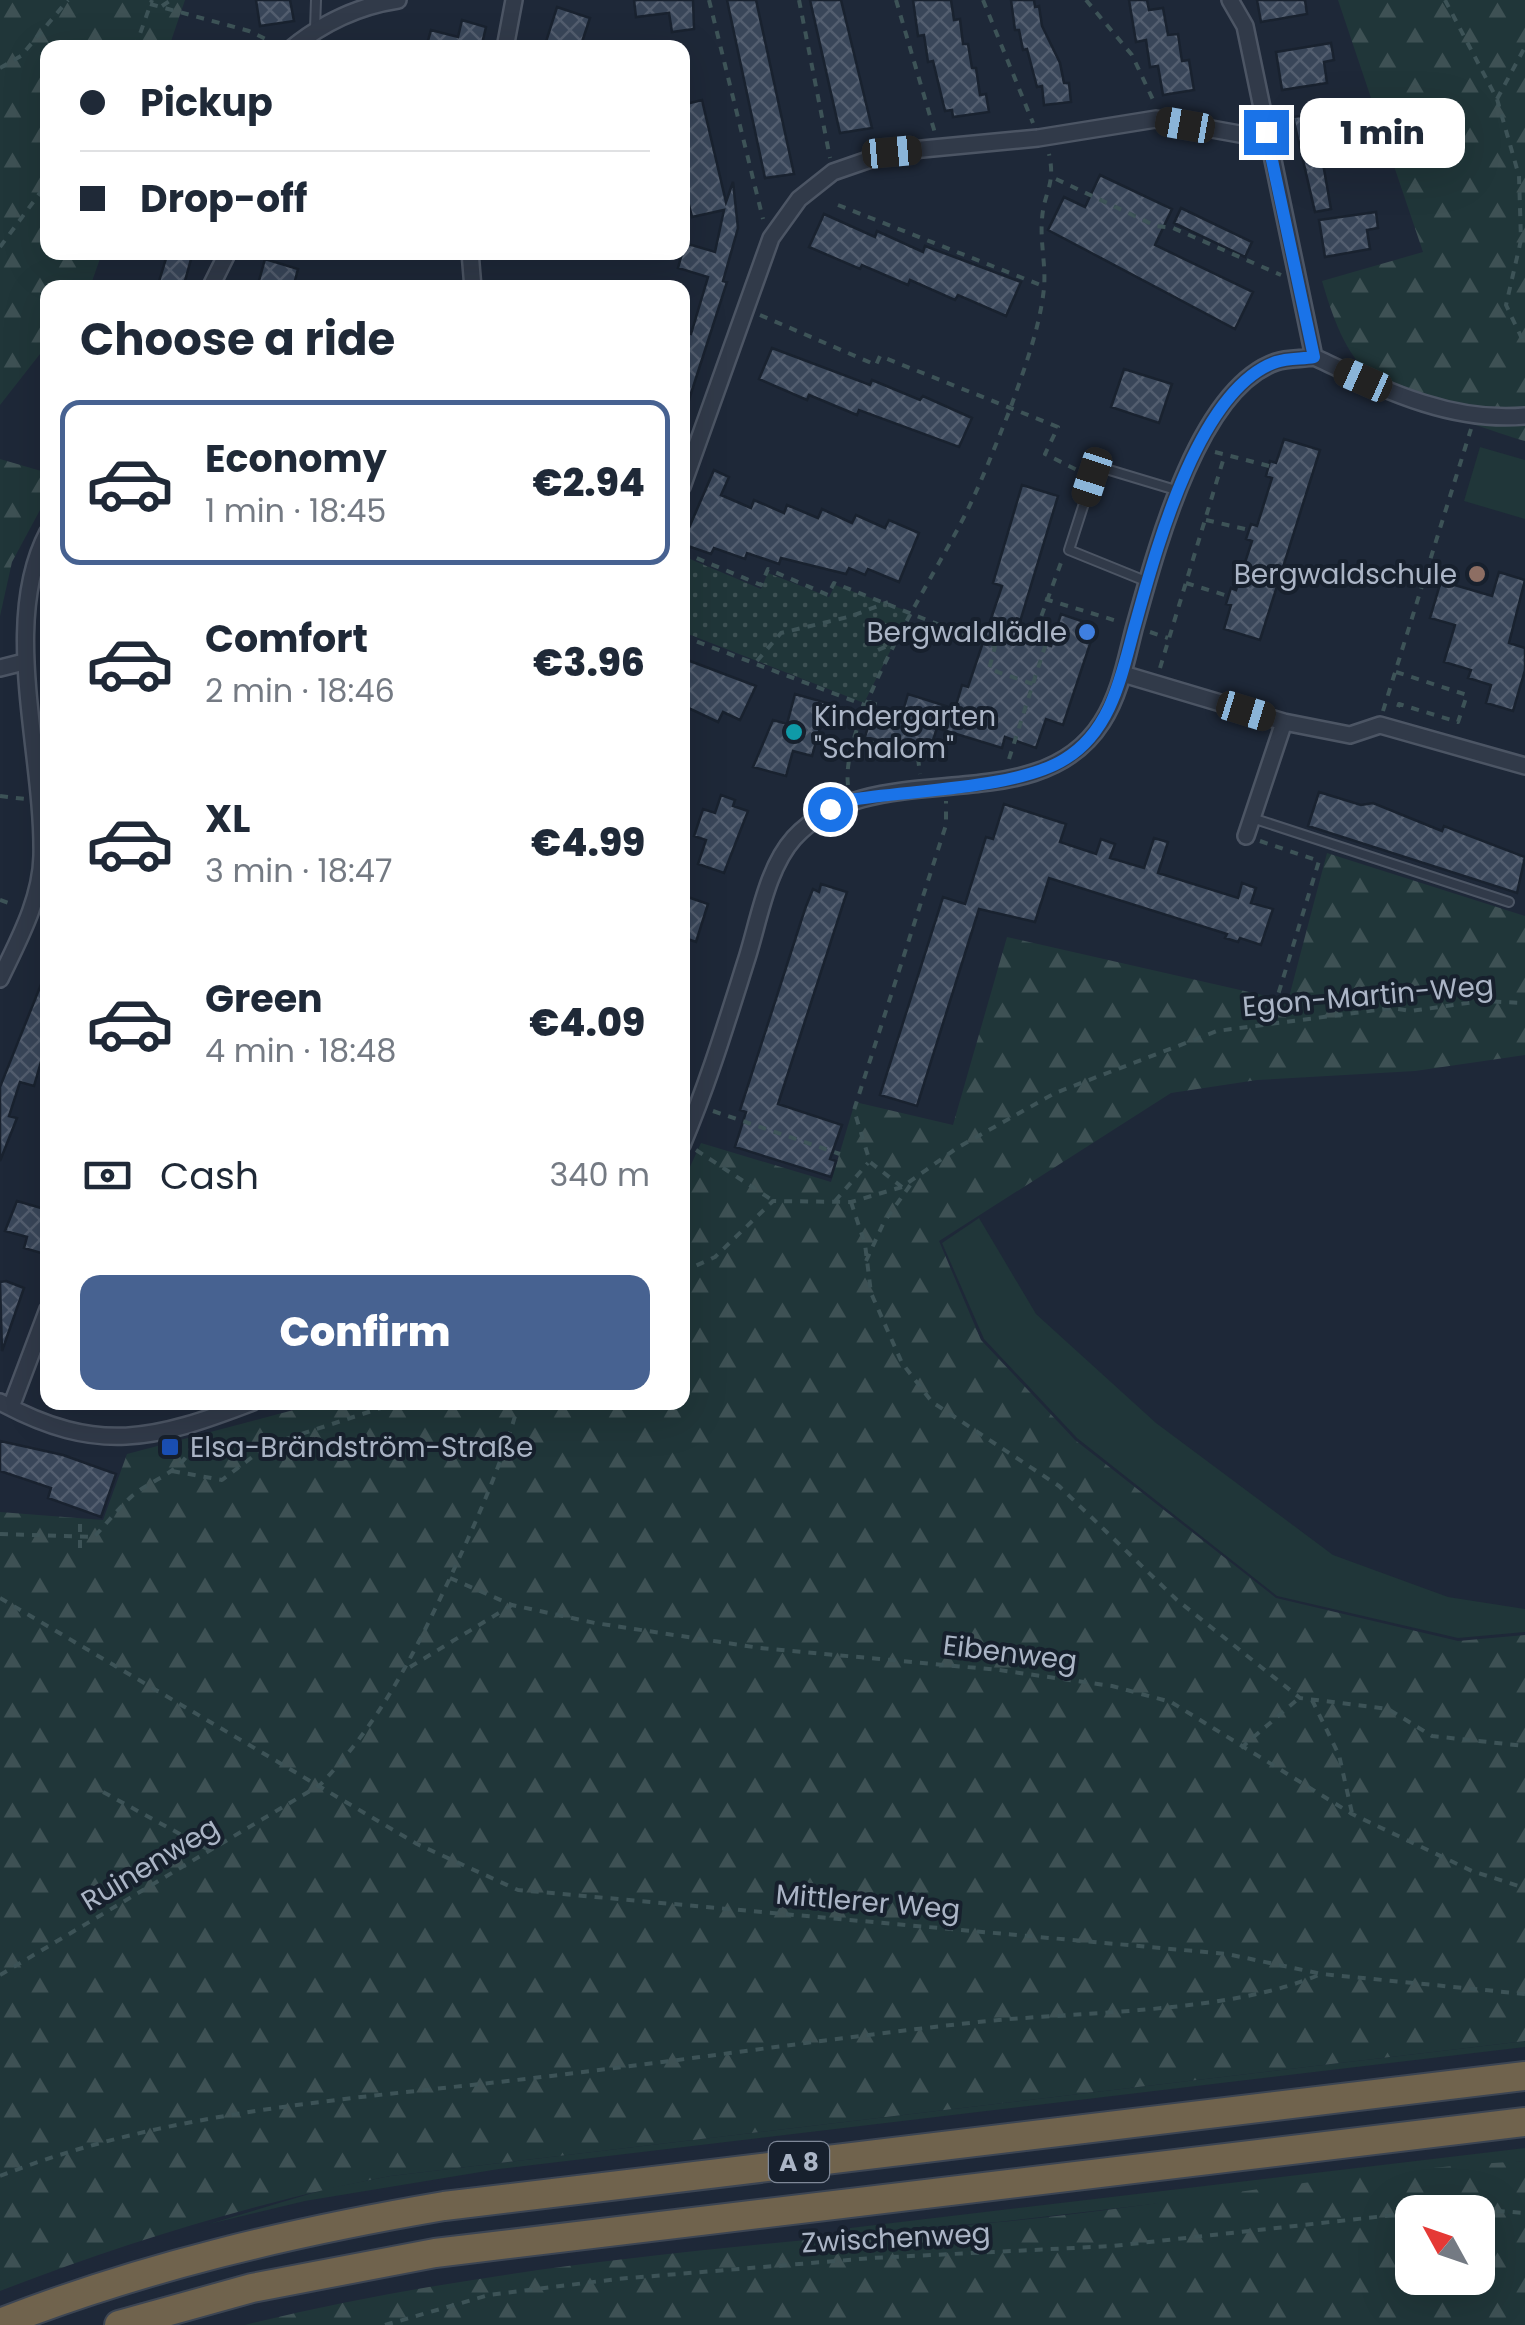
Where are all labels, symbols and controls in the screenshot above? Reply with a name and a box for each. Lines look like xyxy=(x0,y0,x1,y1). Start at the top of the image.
text: Pickup xyxy=(140,76,273,129)
callout: 1 min xyxy=(1301,97,1466,167)
car xyxy=(1153,105,1217,145)
route end xyxy=(1244,110,1289,155)
text: 1 min xyxy=(1340,110,1425,155)
car xyxy=(861,134,923,170)
text: Drop-off xyxy=(140,172,308,225)
text: Choose a ride xyxy=(80,308,395,371)
car xyxy=(1329,354,1397,406)
text: Economy xyxy=(205,432,387,485)
icon: car xyxy=(85,438,175,528)
car xyxy=(1068,444,1116,510)
text: €2.94 xyxy=(533,456,645,509)
text: 1 min · 18:45 xyxy=(205,488,386,533)
place label: Bergwaldschule xyxy=(1234,555,1457,594)
marker: Bergwaldschule xyxy=(1466,563,1488,585)
text: Comfort xyxy=(205,612,368,665)
place label: Bergwaldlädle xyxy=(866,613,1067,652)
icon: car xyxy=(85,618,175,708)
marker: Bergwaldlädle xyxy=(1076,621,1098,643)
text: €3.96 xyxy=(533,636,645,689)
text: 2 min · 18:46 xyxy=(205,668,395,713)
car xyxy=(1213,688,1279,734)
place label: Kindergarten "Schalom" xyxy=(814,697,996,768)
marker: Kindergarten "Schalom" xyxy=(783,721,805,743)
route start xyxy=(808,787,853,832)
text: XL xyxy=(205,792,250,845)
icon: car xyxy=(85,798,175,888)
text: €4.99 xyxy=(531,816,645,869)
text: 3 min · 18:47 xyxy=(205,848,392,893)
street label: Egon-Martin-Weg xyxy=(1241,966,1495,1026)
text: Green xyxy=(205,972,323,1025)
icon: car xyxy=(85,978,175,1068)
text: €4.09 xyxy=(529,996,645,1049)
text: 4 min · 18:48 xyxy=(205,1028,396,1073)
icon: cash xyxy=(80,1148,135,1203)
text: Cash xyxy=(160,1149,259,1202)
text: 340 m xyxy=(549,1152,650,1197)
button: Confirm xyxy=(80,1275,650,1390)
place label: Elsa-Brändström-Straße xyxy=(190,1428,533,1467)
marker: Elsa-Brändström-Straße xyxy=(159,1436,181,1458)
street label: Eibenweg xyxy=(941,1625,1079,1681)
street label: Ruinenweg xyxy=(74,1808,226,1920)
street label: Mittlerer Weg xyxy=(774,1875,962,1929)
road number: A 8 xyxy=(769,2142,829,2182)
north arrow xyxy=(1395,2195,1495,2295)
map controls xyxy=(1395,2195,1495,2295)
street label: Zwischenweg xyxy=(801,2214,991,2262)

